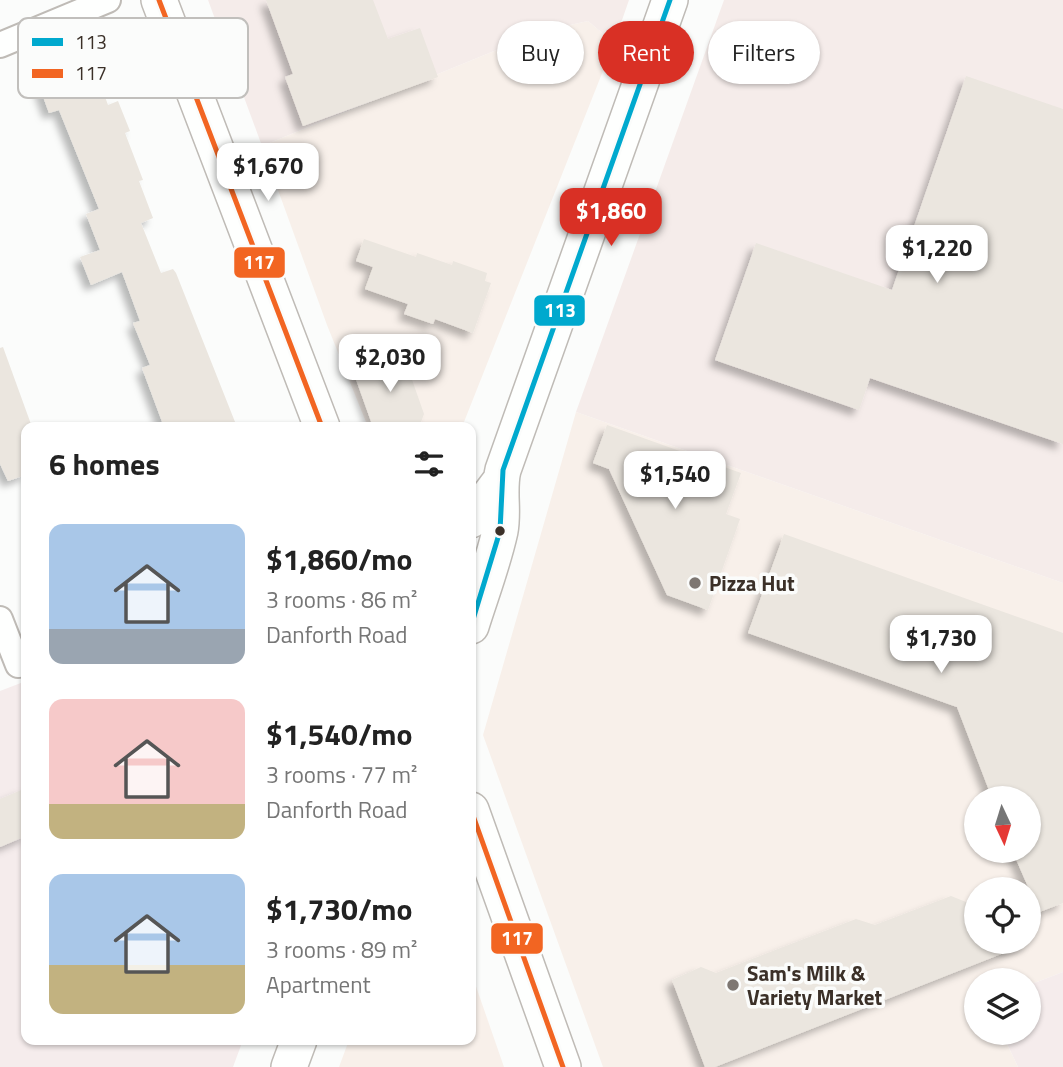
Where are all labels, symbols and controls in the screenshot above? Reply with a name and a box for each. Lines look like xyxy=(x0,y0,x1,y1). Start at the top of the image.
legend xyxy=(18,18,248,98)
chip: Buy xyxy=(497,21,584,84)
chip: Rent xyxy=(598,21,694,84)
chip: Filters xyxy=(708,21,820,84)
text: 113 xyxy=(75,27,107,56)
text: 117 xyxy=(75,58,107,87)
pin: $1,670 xyxy=(211,144,325,203)
text: $1,670 xyxy=(233,148,303,183)
pin: $1,860 xyxy=(554,188,668,248)
text: $1,860 xyxy=(576,193,646,228)
pin: $1,220 xyxy=(880,226,994,285)
text: $1,220 xyxy=(902,230,972,265)
line badge: 117 xyxy=(233,246,286,279)
text: 117 xyxy=(243,247,275,276)
line badge: 113 xyxy=(533,294,586,327)
text: 113 xyxy=(544,295,576,324)
pin: $2,030 xyxy=(333,334,447,394)
text: $2,030 xyxy=(355,339,425,374)
text: 6 homes xyxy=(49,441,160,487)
icon: filters xyxy=(410,445,448,483)
pin: $1,540 xyxy=(618,452,732,511)
text: $1,540 xyxy=(640,456,710,491)
unlabelled marker xyxy=(493,524,507,538)
text: $1,860/mo xyxy=(266,536,412,582)
icon: home xyxy=(105,552,189,636)
place label: Pizza Hut xyxy=(709,567,795,599)
marker: Pizza Hut xyxy=(687,575,703,591)
text: 3 rooms · 86 m² xyxy=(266,582,417,617)
pin: $1,730 xyxy=(884,616,998,675)
text: Danforth Road xyxy=(266,617,408,652)
text: $1,730 xyxy=(906,620,976,655)
text: $1,540/mo xyxy=(266,711,412,757)
icon: home xyxy=(105,727,189,811)
text: 3 rooms · 77 m² xyxy=(266,757,417,792)
north arrow xyxy=(964,786,1041,863)
map controls xyxy=(964,786,1041,1045)
text: Danforth Road xyxy=(266,792,408,827)
button: locate xyxy=(964,877,1041,954)
text: $1,730/mo xyxy=(266,886,412,932)
icon: home xyxy=(105,902,189,986)
line badge: 117 xyxy=(490,922,544,955)
text: 117 xyxy=(501,923,533,952)
text: 3 rooms · 89 m² xyxy=(266,932,417,967)
place label: Sam's Milk & Variety Market xyxy=(747,957,883,1013)
text: Apartment xyxy=(266,967,371,1002)
button: layers xyxy=(964,968,1041,1045)
marker: Sam's Milk & Variety Market xyxy=(725,977,741,993)

